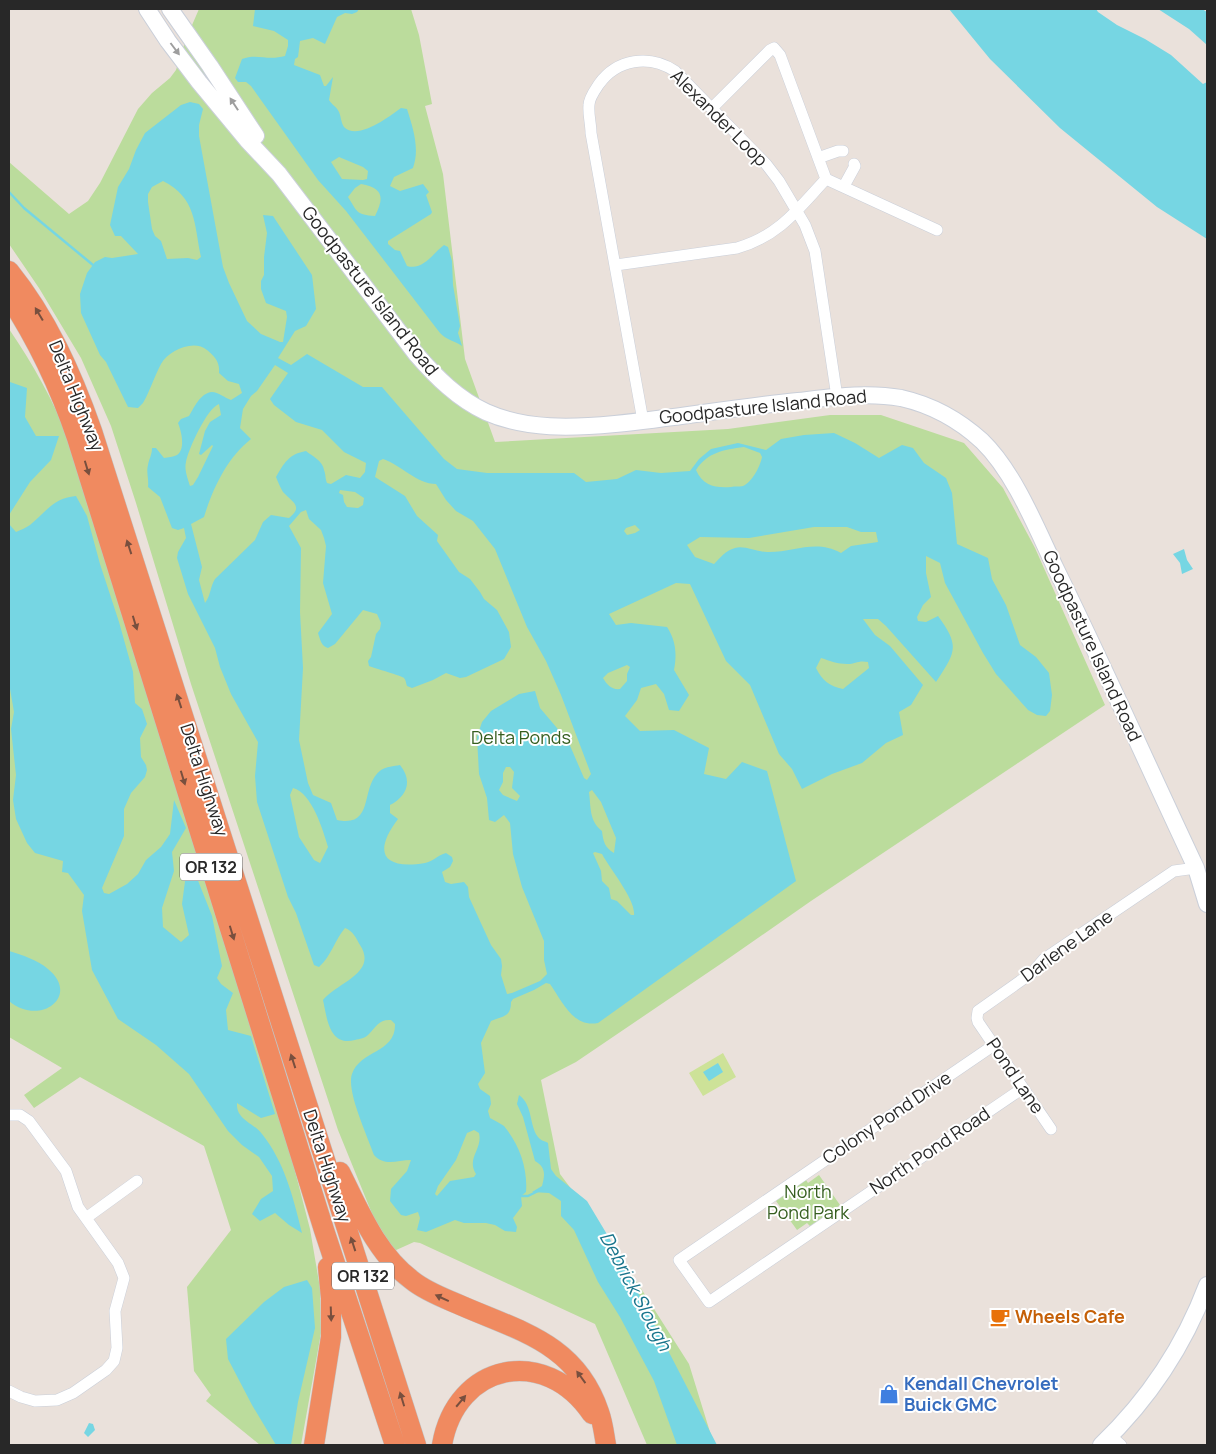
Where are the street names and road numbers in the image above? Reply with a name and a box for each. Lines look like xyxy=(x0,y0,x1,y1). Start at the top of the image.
street label: Alexander Loop xyxy=(666,64,773,171)
street label: Goodpasture Island Road xyxy=(297,201,444,380)
street label: Delta Highway xyxy=(44,337,110,455)
street label: Goodpasture Island Road xyxy=(658,383,868,429)
street label: Goodpasture Island Road xyxy=(1038,546,1148,745)
street label: Delta Highway xyxy=(175,720,235,840)
road number: OR 132 xyxy=(180,854,242,880)
street label: Darlene Lane xyxy=(1016,904,1117,987)
street label: Pond Lane xyxy=(982,1033,1050,1118)
street label: Colony Pond Drive xyxy=(817,1065,955,1169)
street label: North Pond Road xyxy=(865,1101,994,1199)
street label: Delta Highway xyxy=(298,1106,358,1226)
road number: OR 132 xyxy=(332,1262,394,1290)

